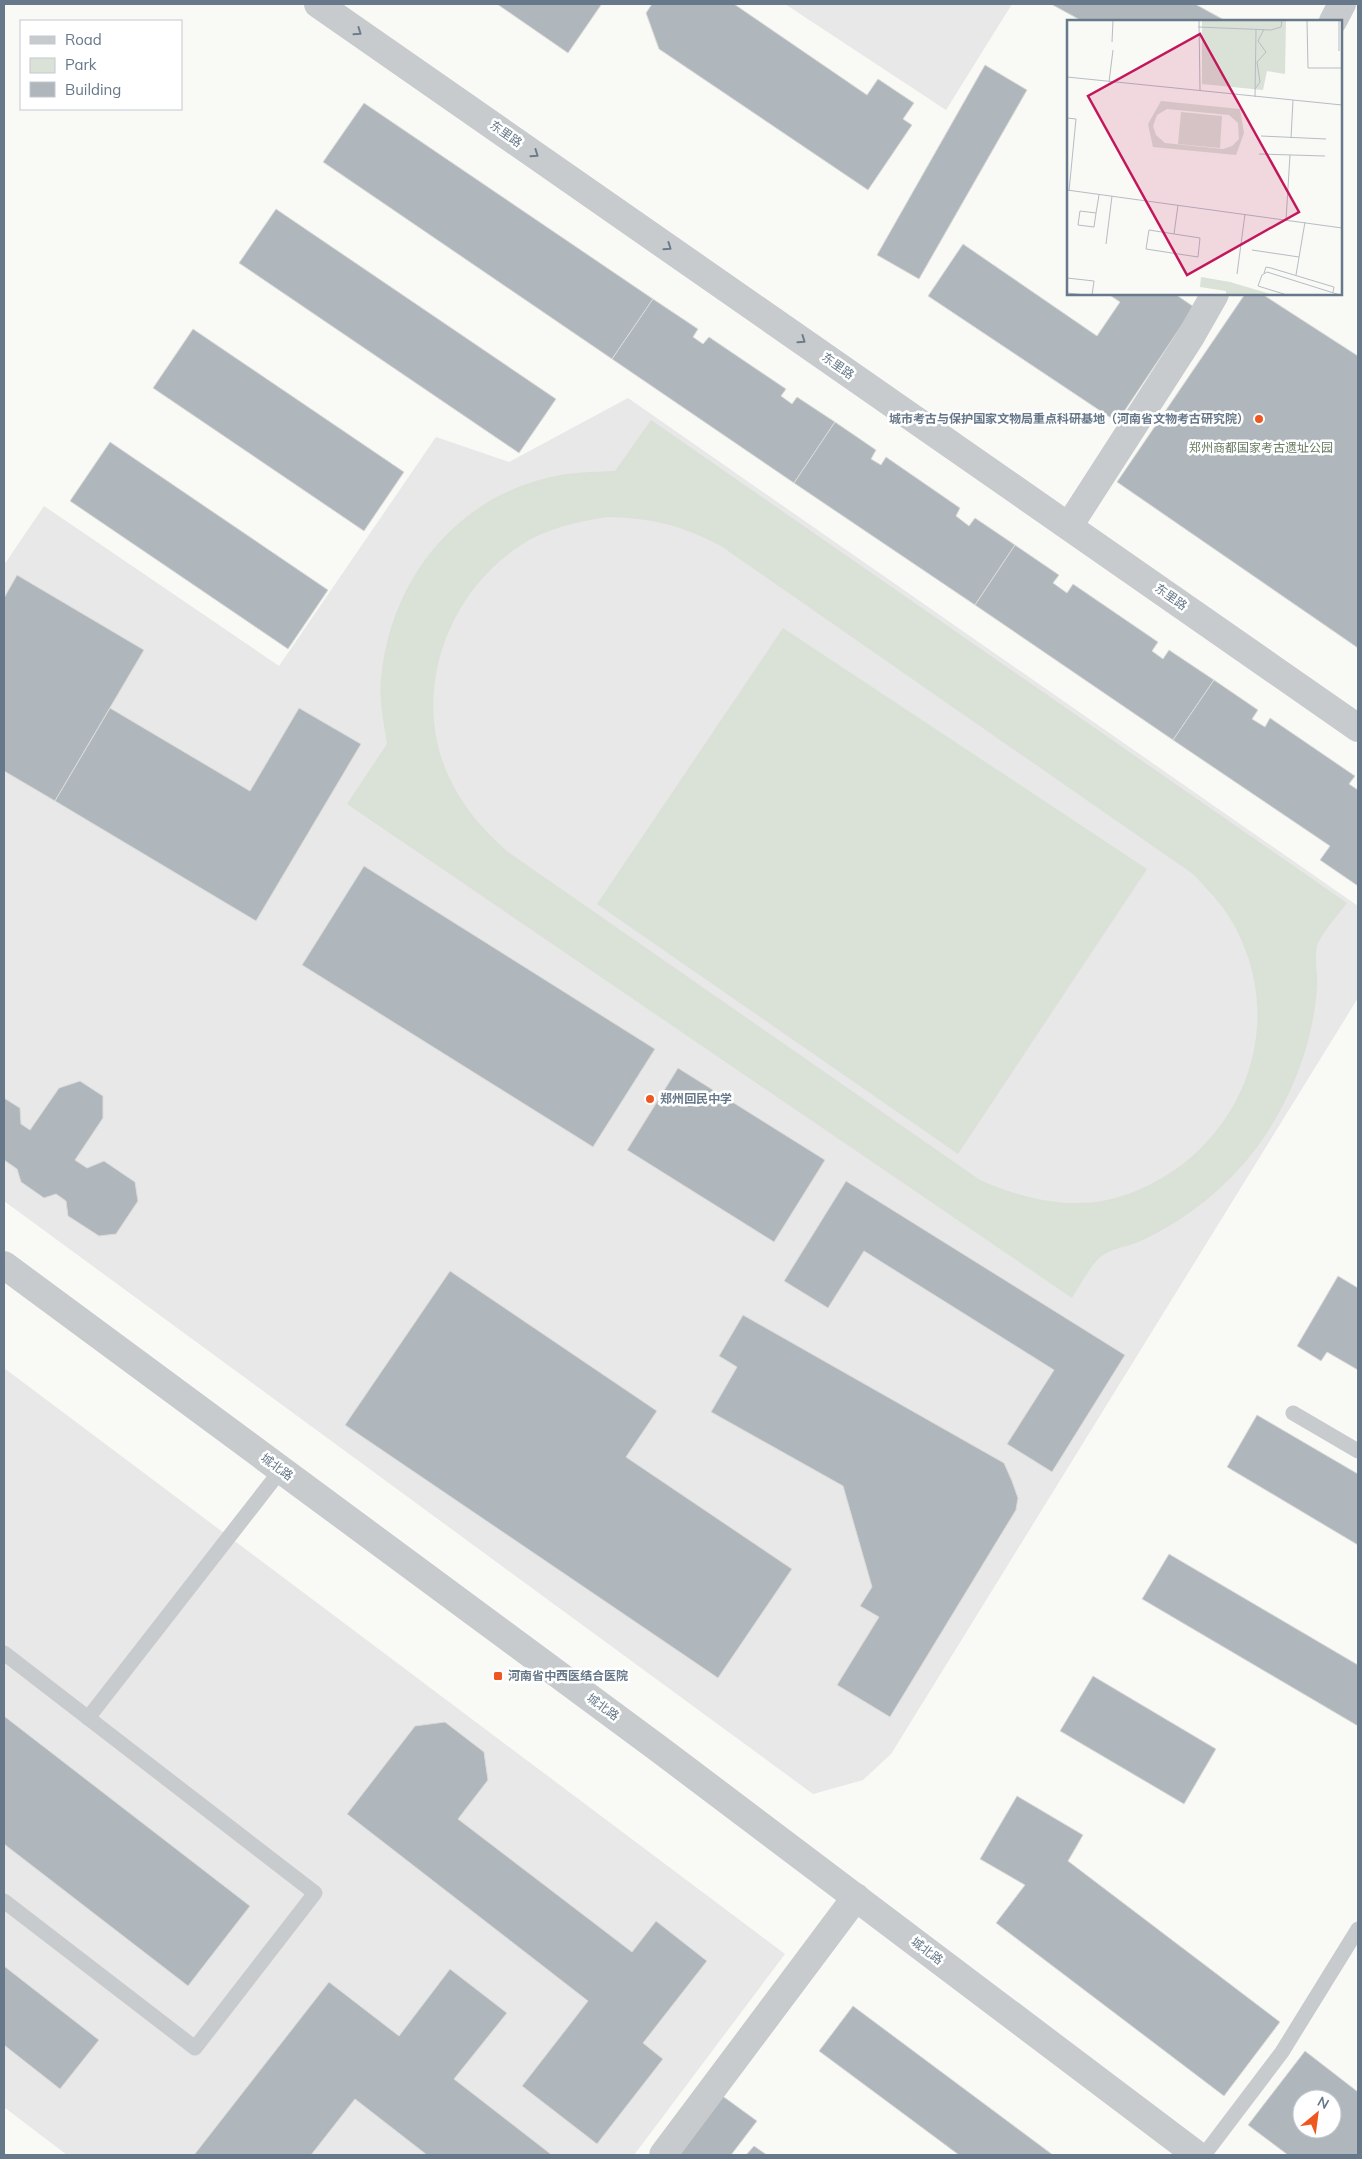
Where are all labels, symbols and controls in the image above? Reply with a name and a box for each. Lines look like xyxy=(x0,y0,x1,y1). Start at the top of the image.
legend xyxy=(20,20,182,110)
inset map xyxy=(1067,20,1342,295)
one-way arrow xyxy=(353,26,362,35)
text: Road xyxy=(65,30,102,49)
text: Park xyxy=(65,55,97,74)
text: Building xyxy=(65,80,121,99)
street label: 东里路 xyxy=(487,117,525,150)
one-way arrow xyxy=(529,148,539,157)
one-way arrow xyxy=(662,241,672,250)
one-way arrow xyxy=(796,334,805,343)
street label: 东里路 xyxy=(819,349,857,382)
place label: 城市考古与保护国家文物局重点科研基地（河南省文物考古研究院） xyxy=(889,411,1249,426)
marker: 城市考古与保护国家文物局重点科研基地（河南省文物考古研究院） xyxy=(1253,413,1265,425)
park label: 郑州商都国家考古遗址公园 xyxy=(1189,440,1333,455)
street label: 东里路 xyxy=(1152,580,1190,613)
place label: 郑州回民中学 xyxy=(660,1091,732,1106)
marker: 郑州回民中学 xyxy=(644,1093,656,1105)
street label: 城北路 xyxy=(258,1450,296,1483)
place label: 河南省中西医结合医院 xyxy=(508,1668,628,1683)
marker: 河南省中西医结合医院 xyxy=(492,1670,504,1682)
street label: 城北路 xyxy=(584,1690,622,1723)
street label: 城北路 xyxy=(908,1934,946,1967)
north arrow xyxy=(1292,2089,1342,2139)
text: N xyxy=(1314,2092,1332,2113)

